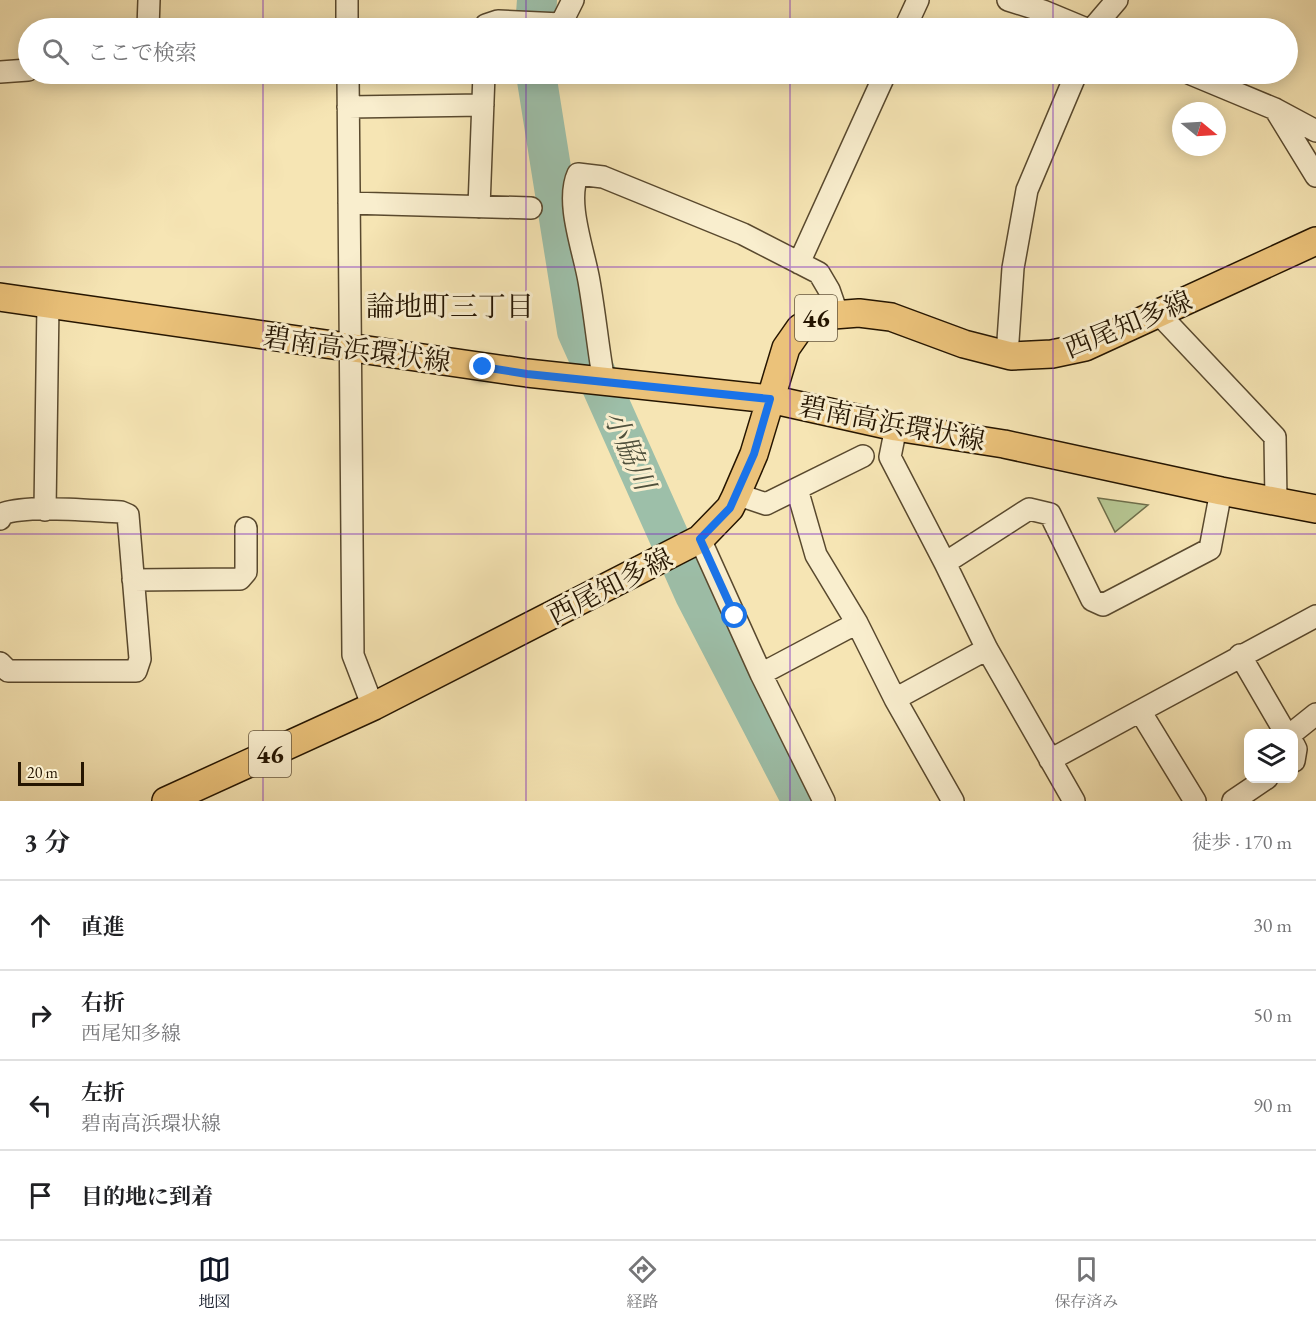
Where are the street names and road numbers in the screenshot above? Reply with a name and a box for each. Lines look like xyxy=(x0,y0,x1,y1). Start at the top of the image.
street label: 西尾知多線 xyxy=(1059,282,1197,366)
road number: 46 xyxy=(795,295,837,341)
street label: 碧南高浜環状線 xyxy=(261,319,453,379)
street label: 碧南高浜環状線 xyxy=(796,388,988,458)
street label: 西尾知多線 xyxy=(542,540,678,632)
road number: 46 xyxy=(249,731,291,777)

